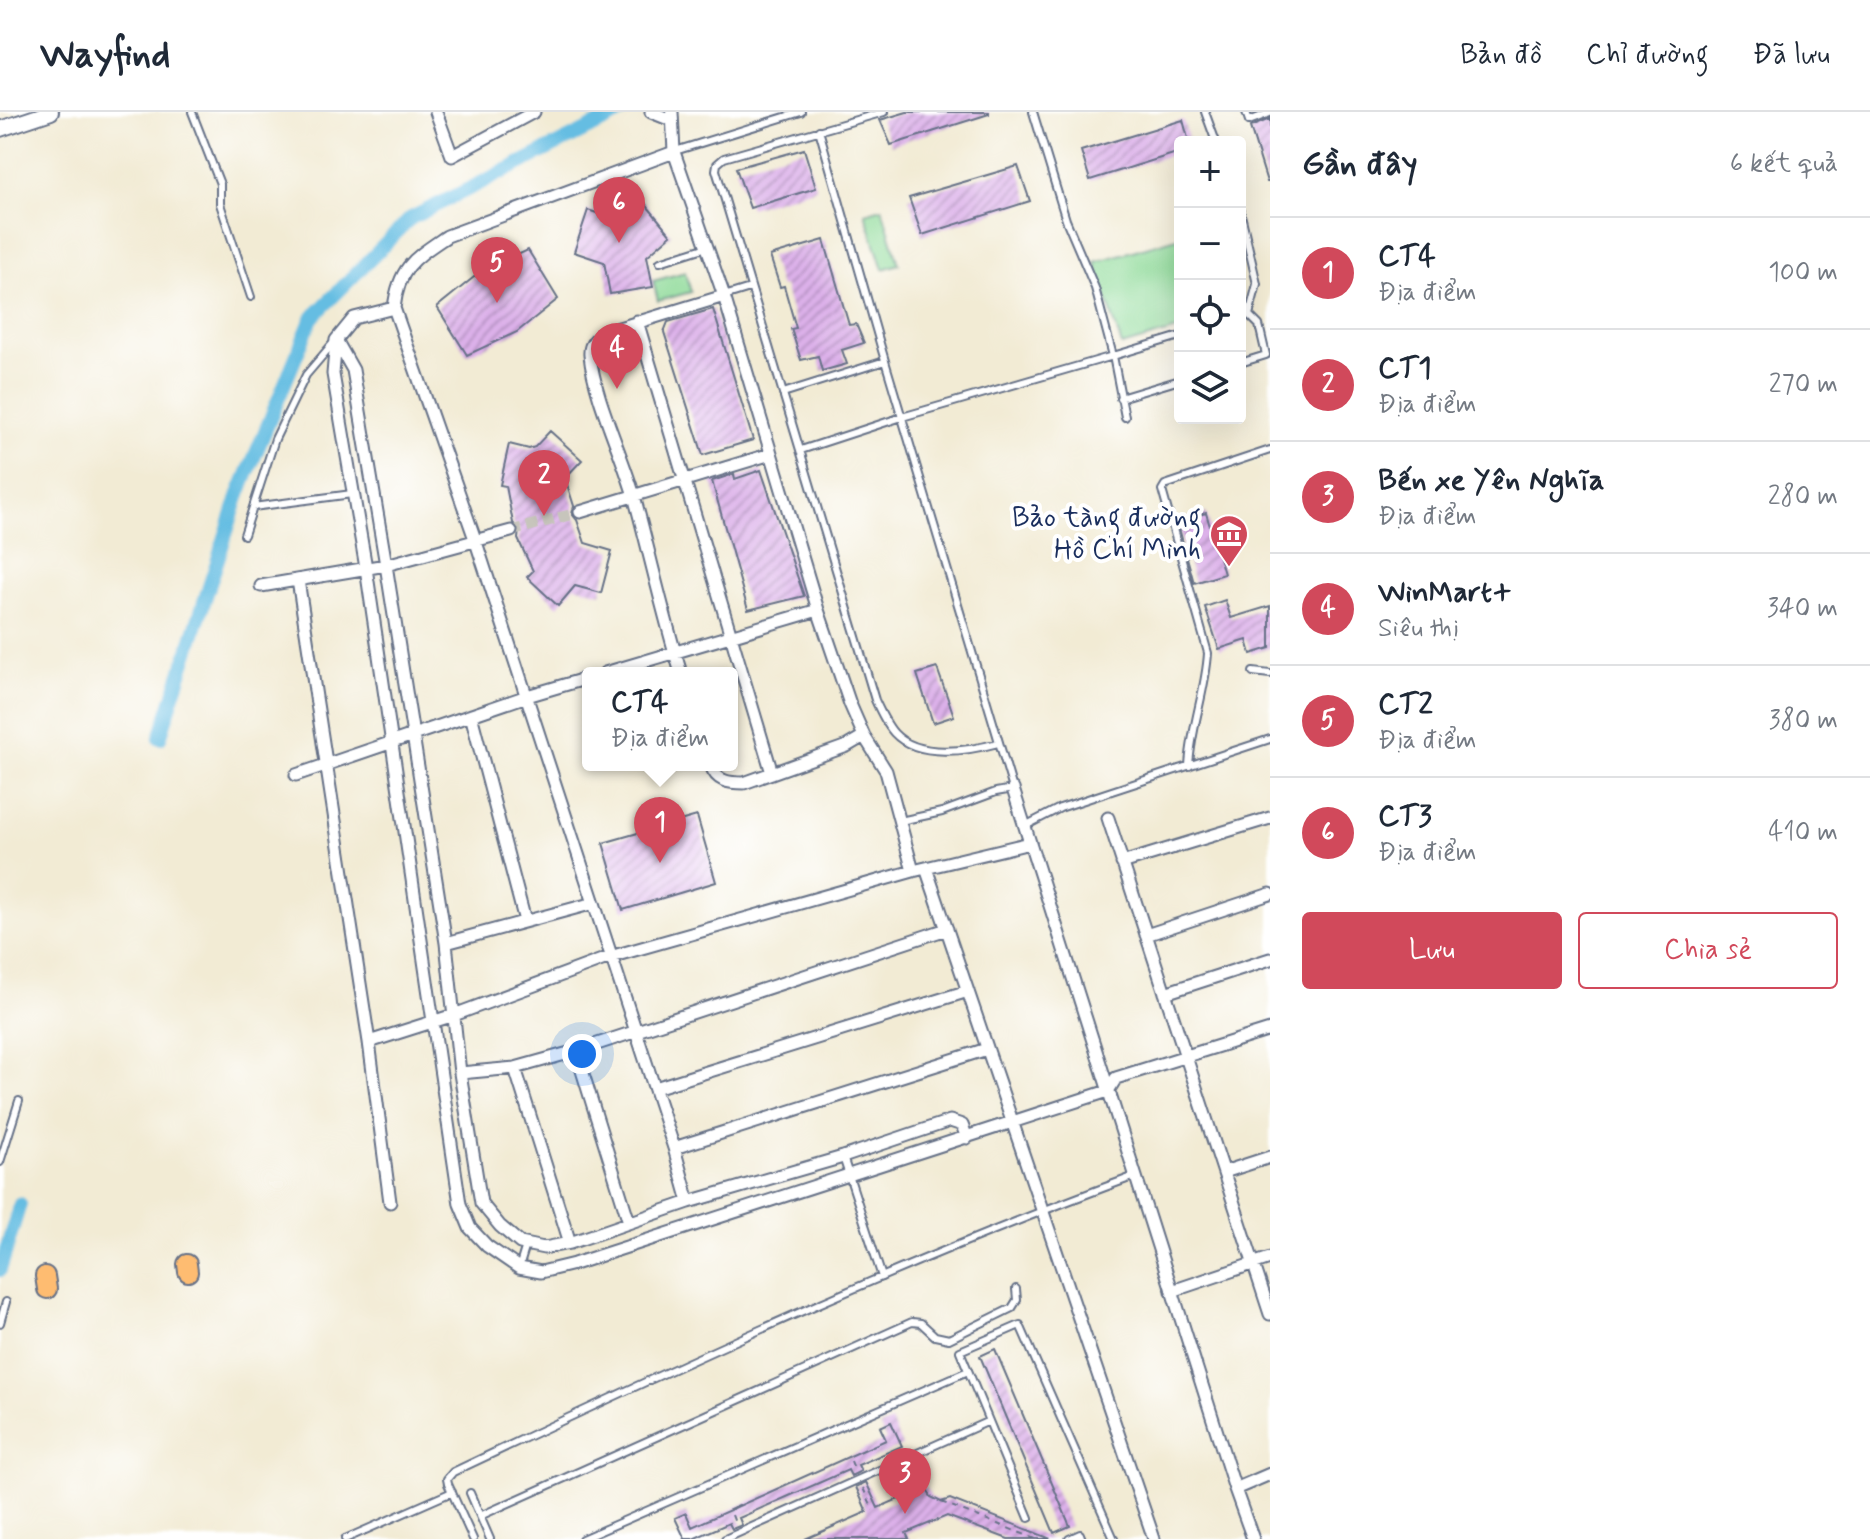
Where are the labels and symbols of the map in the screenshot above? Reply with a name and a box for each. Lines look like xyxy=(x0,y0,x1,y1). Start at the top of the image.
pin: 6 xyxy=(593,177,645,243)
pin: 5 xyxy=(471,237,523,303)
pin: 4 xyxy=(591,323,643,389)
pin: 2 xyxy=(518,450,570,516)
place label: Bảo tàng đường Hồ Chí Minh xyxy=(1012,500,1201,569)
museum icon: Bảo tàng đường Hồ Chí Minh xyxy=(1208,513,1250,568)
pin: 1 xyxy=(634,797,686,863)
your location xyxy=(562,1034,602,1074)
pin: 3 xyxy=(879,1448,931,1514)

